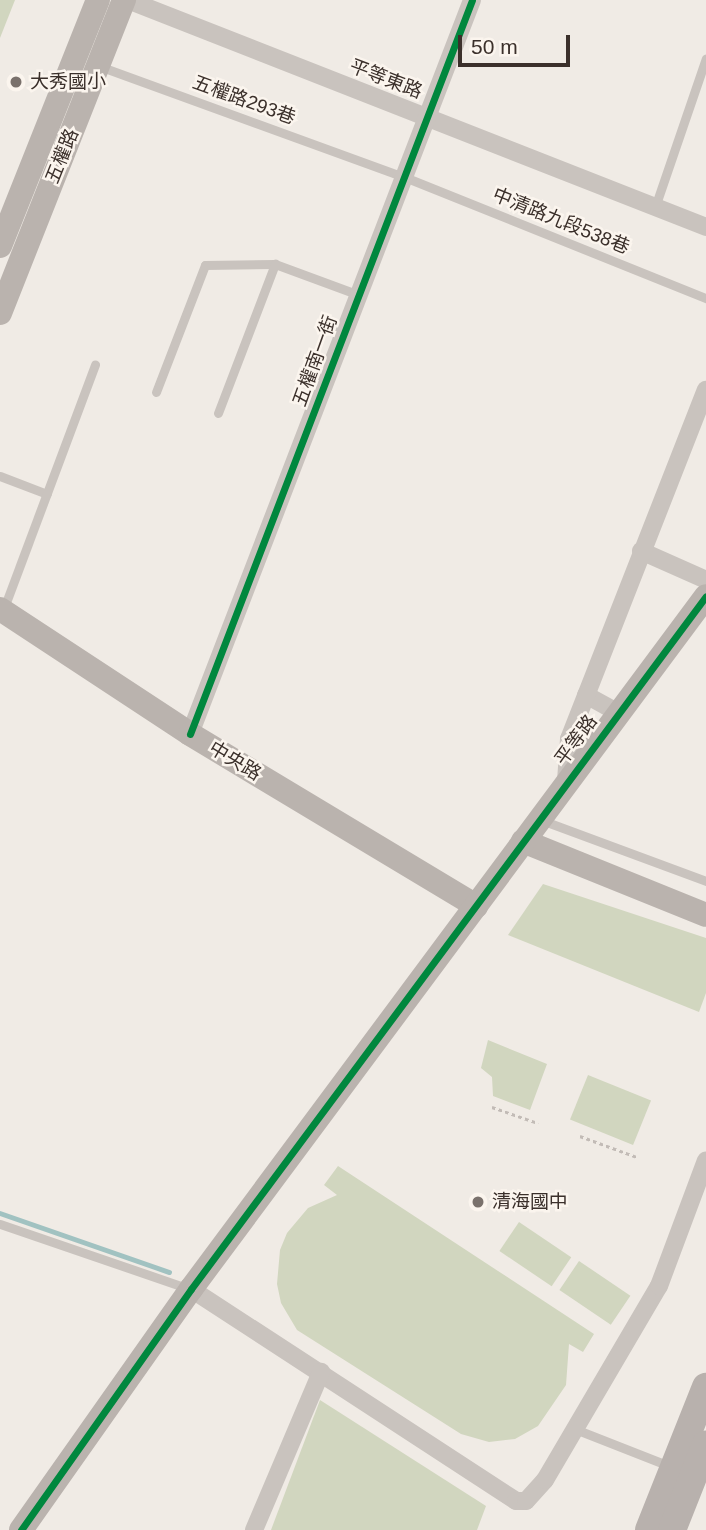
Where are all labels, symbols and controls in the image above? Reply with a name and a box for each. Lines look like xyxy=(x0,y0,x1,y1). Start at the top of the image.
scale bar xyxy=(461,21,573,65)
text: 50 m xyxy=(471,35,518,58)
street label: 平等東路 xyxy=(346,55,426,103)
place label: 大秀國小 xyxy=(30,71,106,93)
street label: 五權路293巷 xyxy=(189,71,299,129)
marker: 大秀國小 xyxy=(8,74,24,90)
street label: 五權路 xyxy=(41,125,83,187)
street label: 中清路九段538巷 xyxy=(489,183,633,259)
street label: 五權南一街 xyxy=(288,312,342,410)
street label: 平等路 xyxy=(550,710,602,770)
street label: 中央路 xyxy=(205,737,265,785)
place label: 清海國中 xyxy=(492,1191,568,1213)
marker: 清海國中 xyxy=(470,1194,486,1210)

